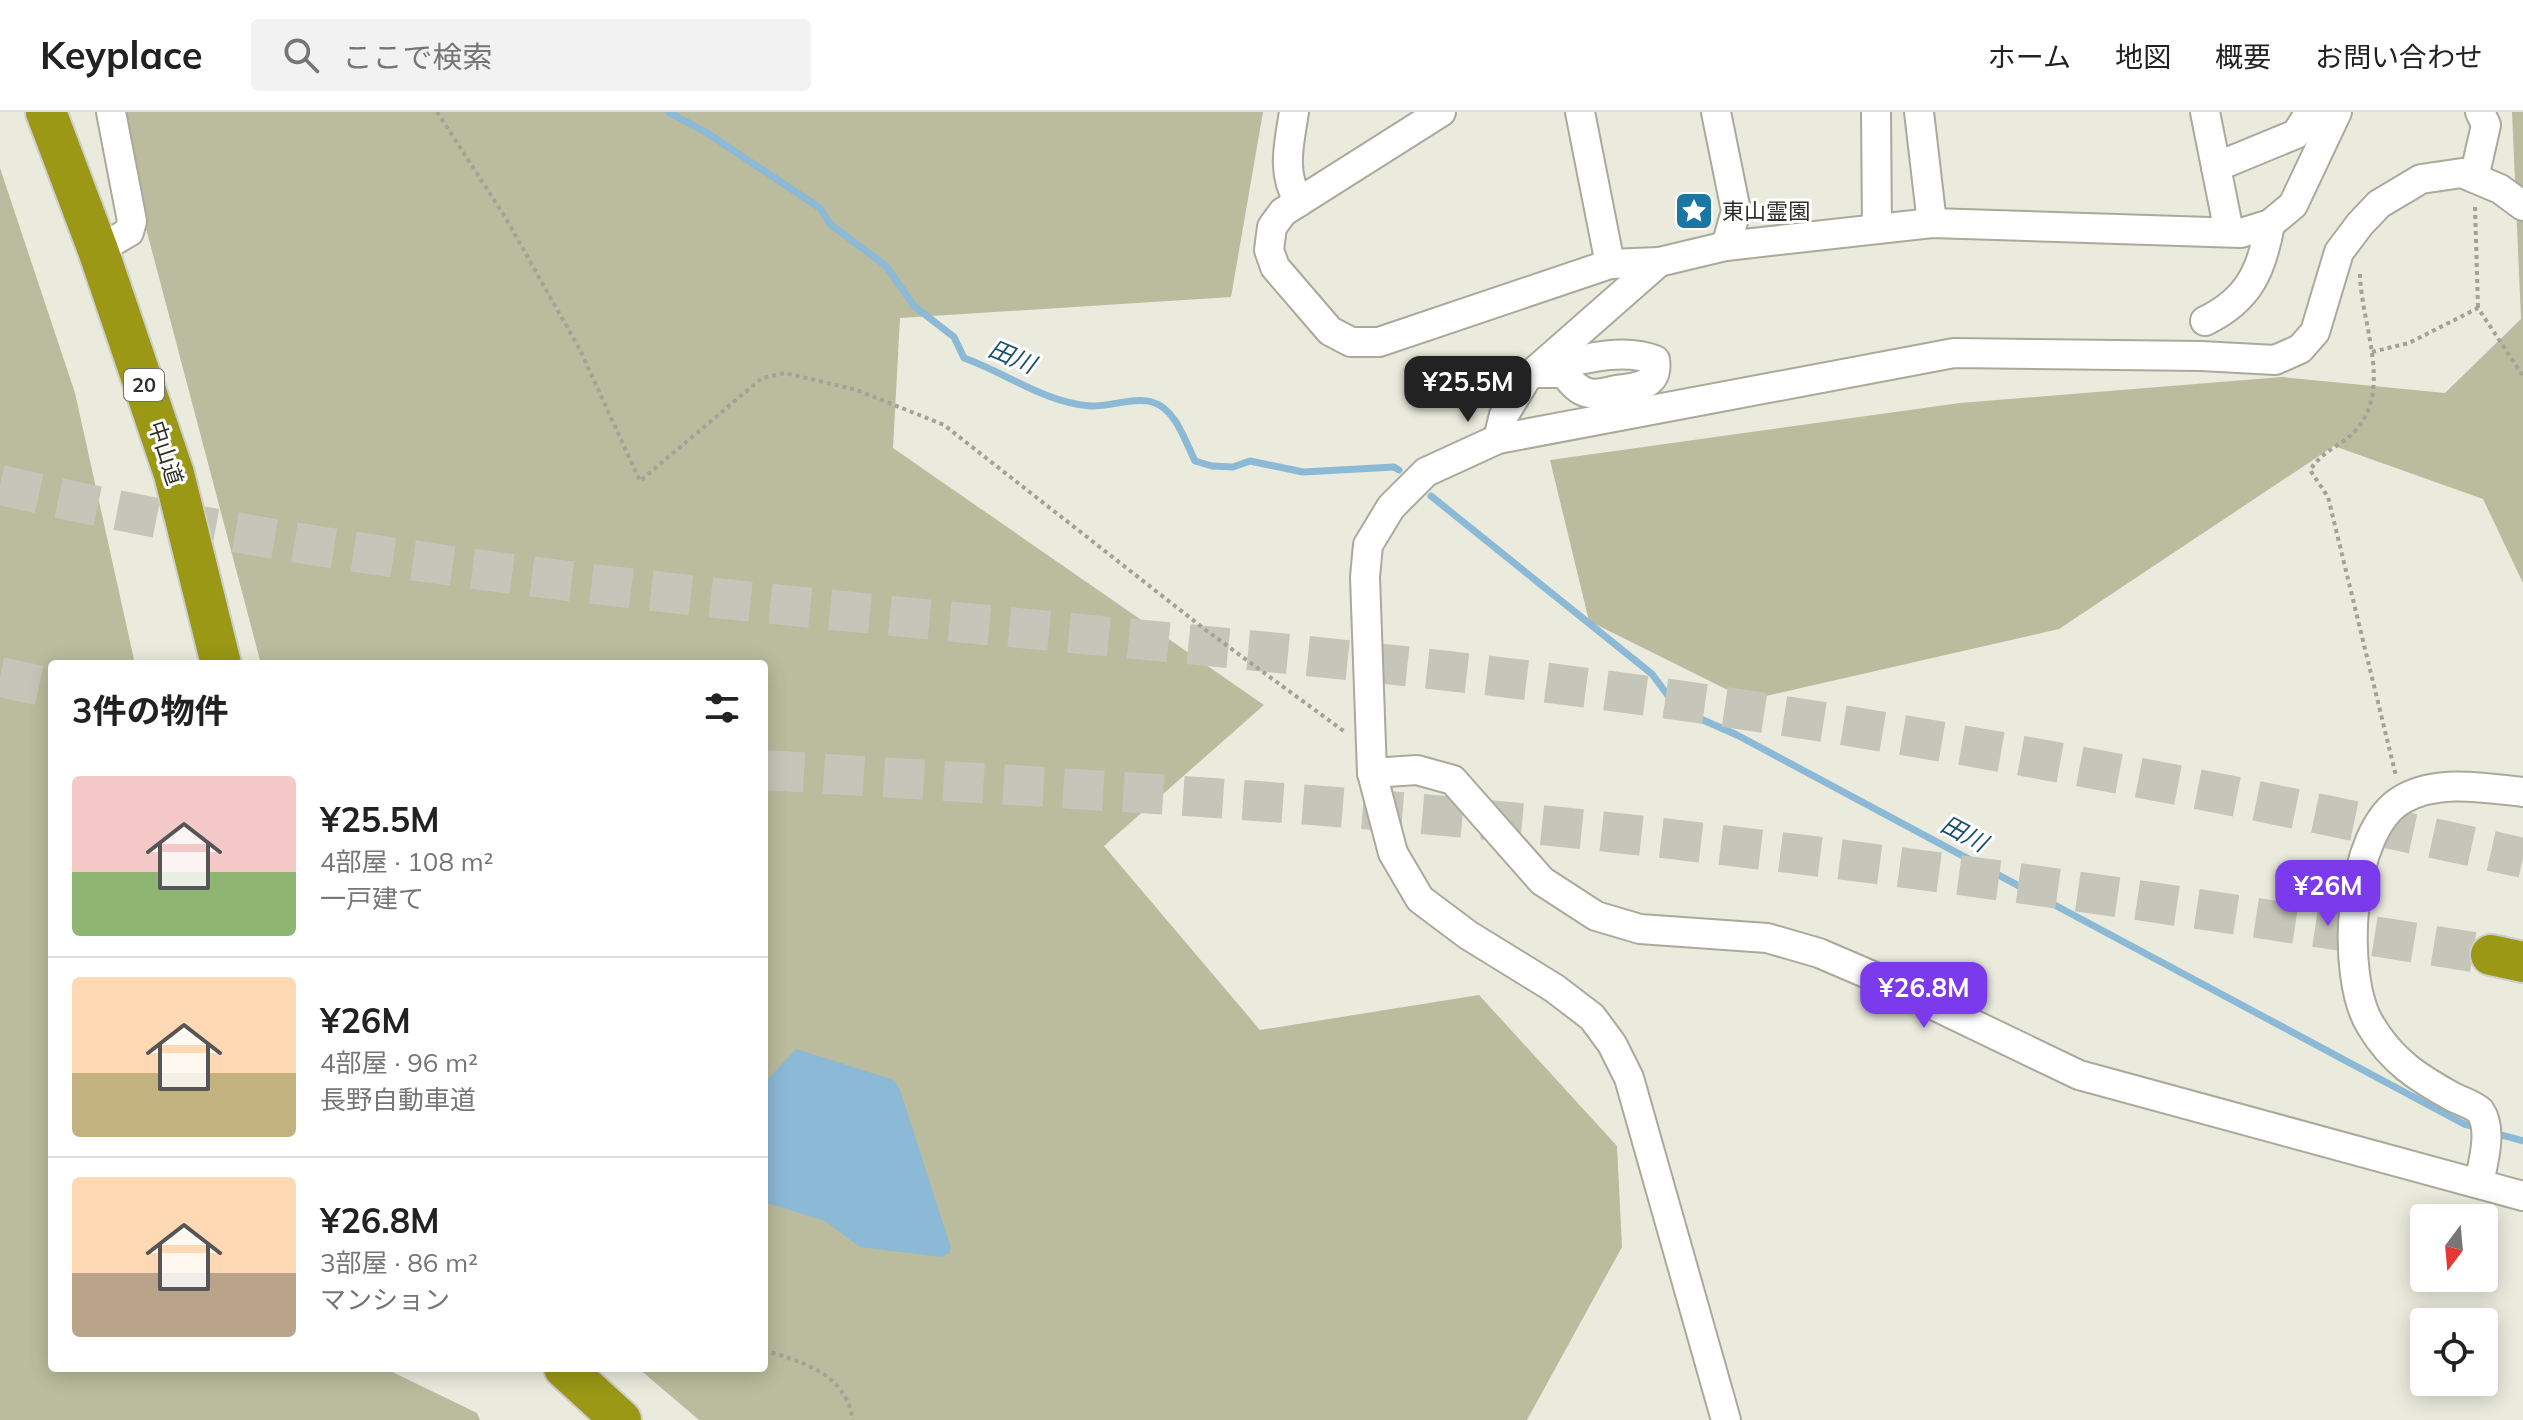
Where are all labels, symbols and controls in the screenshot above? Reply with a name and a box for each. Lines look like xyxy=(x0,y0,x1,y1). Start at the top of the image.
search box xyxy=(251,19,811,91)
text: Keyplace xyxy=(40,31,203,79)
icon: search xyxy=(279,33,323,77)
text: ここで検索 xyxy=(343,38,493,76)
text: ホーム xyxy=(1988,39,2071,74)
text: 地図 xyxy=(2115,39,2171,74)
text: 概要 xyxy=(2215,39,2271,74)
text: お問い合わせ xyxy=(2315,39,2483,74)
place icon: 東山霊園 xyxy=(1673,190,1715,232)
place label: 東山霊園 xyxy=(1722,197,1810,225)
water label: 田川 xyxy=(984,333,1043,380)
pin: ¥25.5M xyxy=(1403,356,1533,424)
text: ¥25.5M xyxy=(1422,365,1514,398)
road number: 20 xyxy=(124,369,164,401)
street label: 中山道 xyxy=(142,417,190,489)
icon: filters xyxy=(700,686,744,730)
text: 3件の物件 xyxy=(72,689,228,732)
text: ¥25.5M xyxy=(320,798,440,841)
icon: home xyxy=(136,808,232,904)
water label: 田川 xyxy=(1936,809,1995,859)
text: 4部屋 · 108 m² xyxy=(320,845,493,878)
pin: ¥26M xyxy=(2281,860,2375,928)
text: ¥26M xyxy=(2293,869,2363,902)
text: 一戸建て xyxy=(320,882,424,915)
pin: ¥26.8M xyxy=(1859,962,1989,1030)
text: ¥26.8M xyxy=(1878,971,1970,1004)
text: ¥26M xyxy=(320,999,411,1042)
icon: home xyxy=(136,1009,232,1105)
text: 4部屋 · 96 m² xyxy=(320,1046,478,1079)
text: 長野自動車道 xyxy=(320,1083,476,1116)
text: ¥26.8M xyxy=(320,1199,440,1242)
north arrow xyxy=(2410,1204,2498,1292)
map controls xyxy=(2410,1204,2498,1396)
icon: home xyxy=(136,1209,232,1305)
text: 3部屋 · 86 m² xyxy=(320,1246,478,1279)
text: マンション xyxy=(320,1283,450,1316)
button: locate xyxy=(2410,1308,2498,1396)

